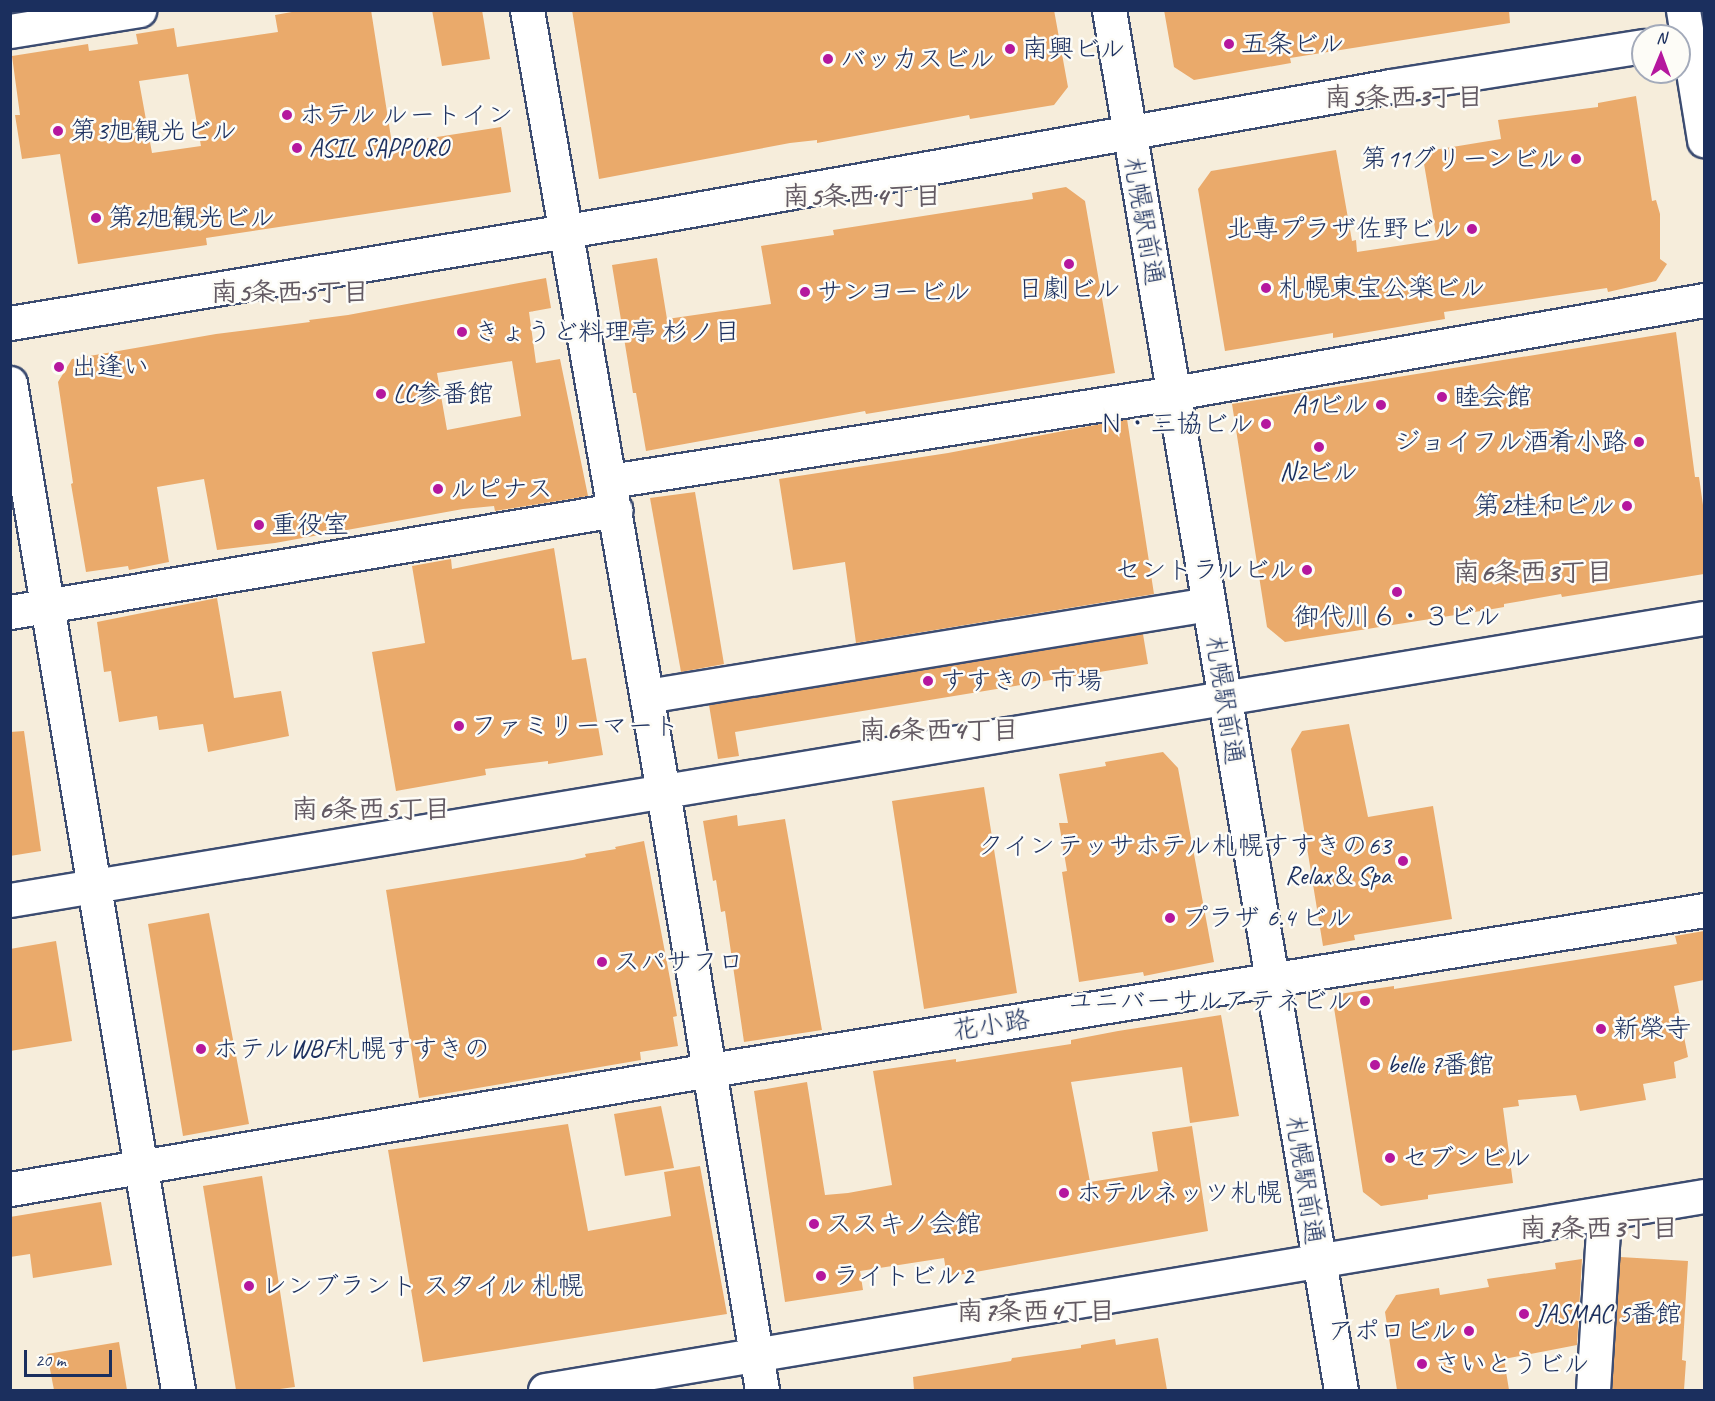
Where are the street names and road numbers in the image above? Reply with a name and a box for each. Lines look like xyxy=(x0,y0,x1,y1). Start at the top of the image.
street label: 札幌駅前通 xyxy=(1117,154,1171,288)
street label: 札幌駅前通 xyxy=(1199,633,1251,767)
street label: 花小路 xyxy=(950,1003,1032,1047)
street label: 札幌駅前通 xyxy=(1279,1113,1331,1247)

